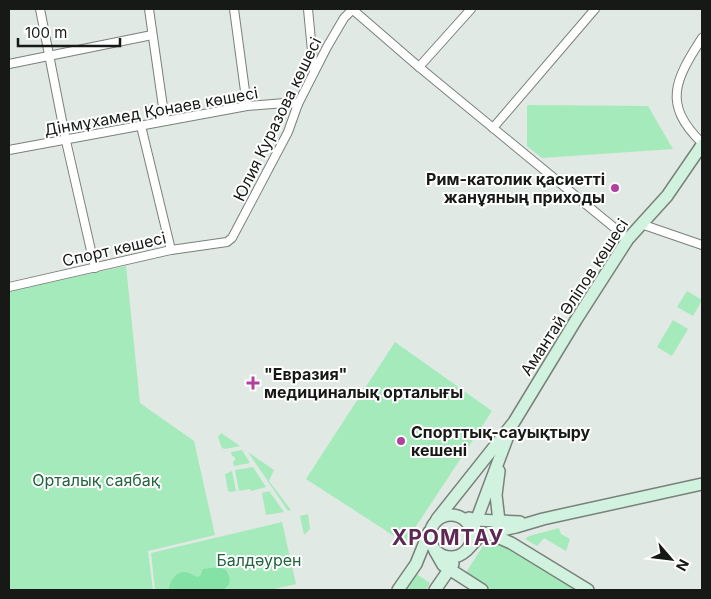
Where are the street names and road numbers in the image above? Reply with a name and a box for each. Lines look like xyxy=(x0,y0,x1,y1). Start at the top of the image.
street label: Юлия Куразова көшесі xyxy=(229,34,325,204)
street label: Дінмұхамед Қонаев көшесі xyxy=(43,82,259,140)
street label: Амантай Әліпов көшесі xyxy=(516,215,632,379)
street label: Спорт көшесі xyxy=(60,227,168,271)

